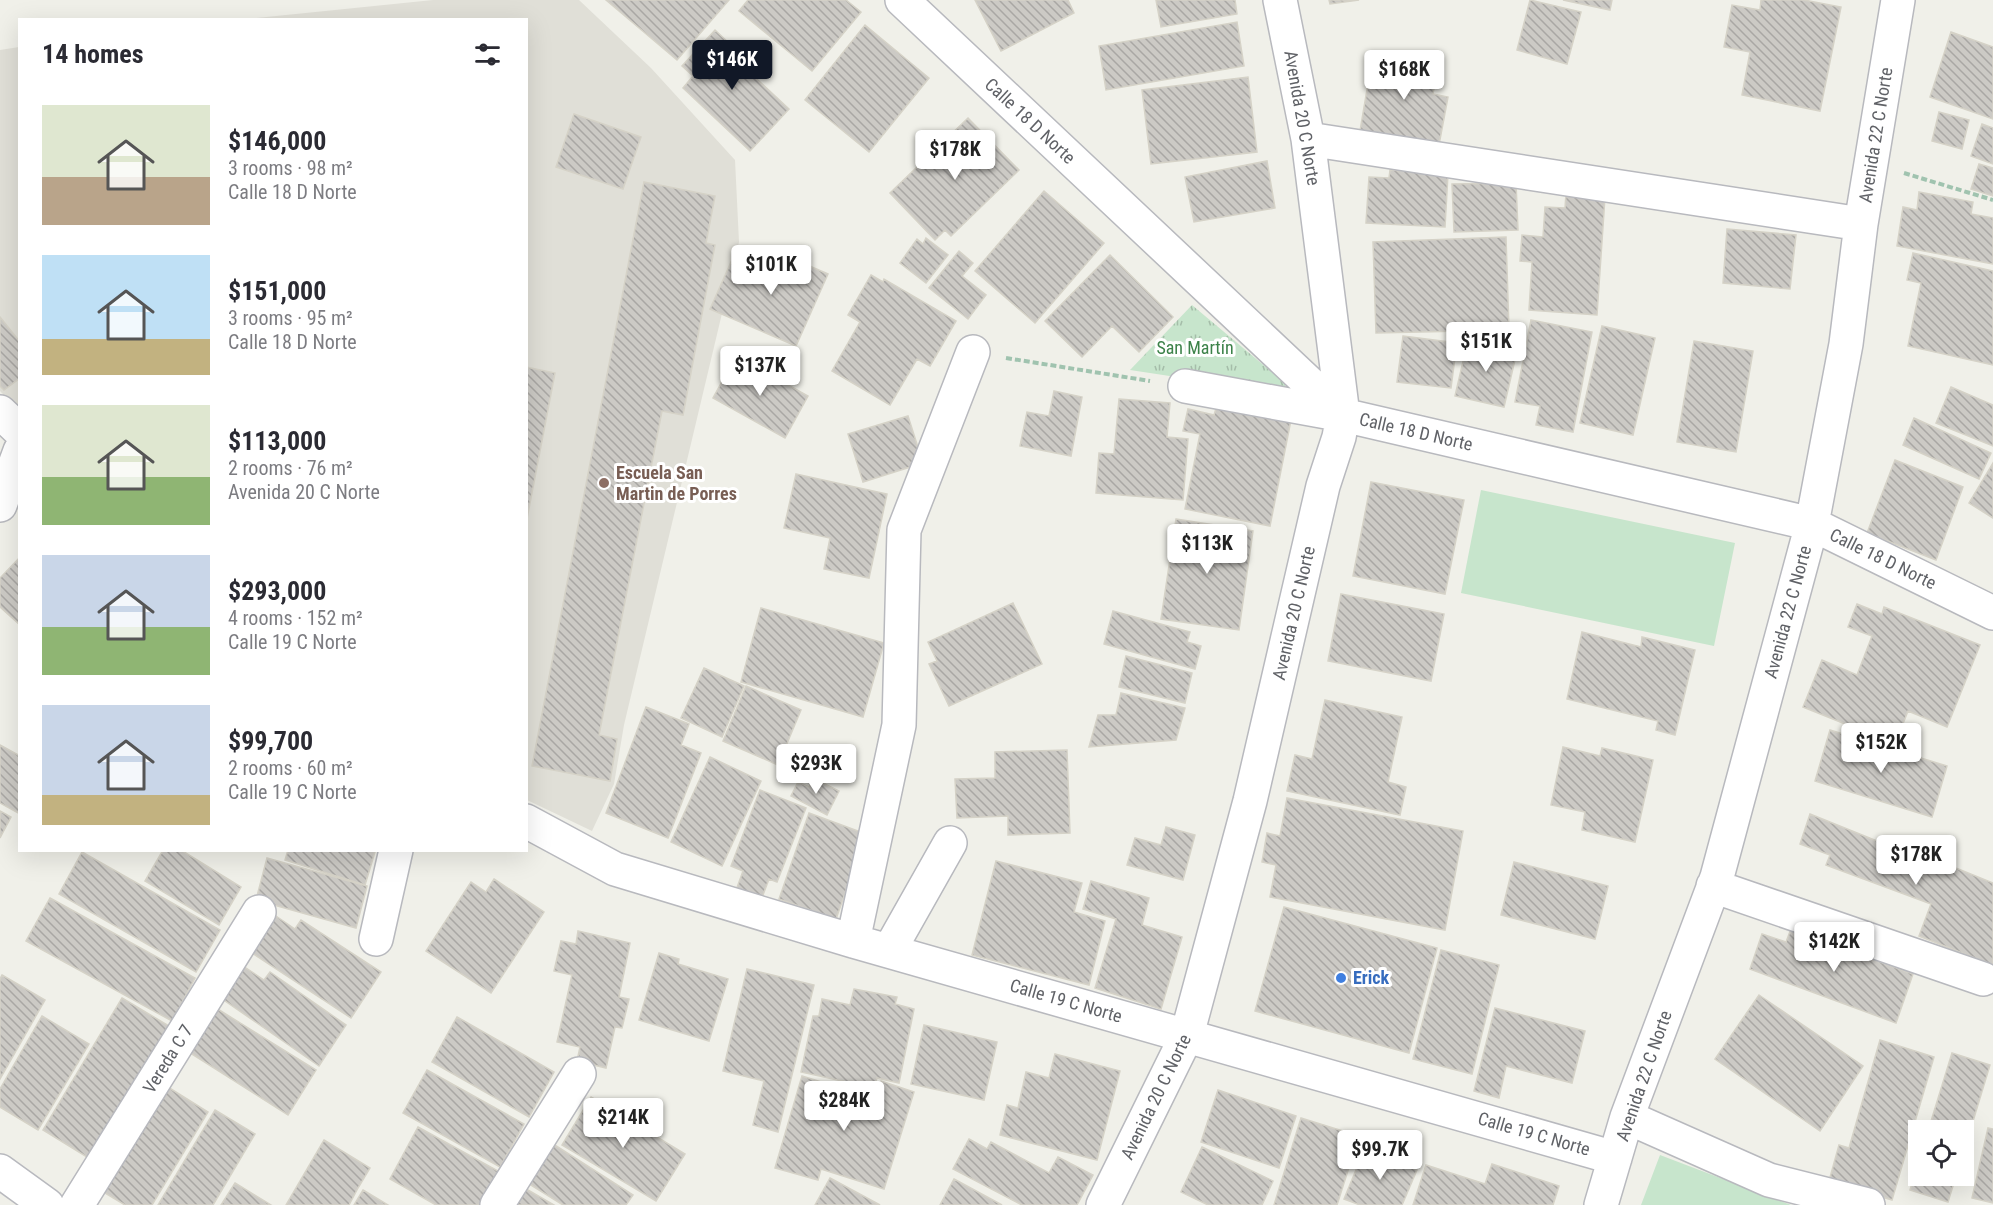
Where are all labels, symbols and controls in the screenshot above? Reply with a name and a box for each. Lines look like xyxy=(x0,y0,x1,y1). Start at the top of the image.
icon: filters xyxy=(471,38,504,71)
text: 14 homes xyxy=(42,39,144,69)
pin: $146K xyxy=(690,40,774,91)
text: $146K xyxy=(706,47,758,71)
street label: Avenida 20 C Norte xyxy=(1280,49,1325,187)
pin: $168K xyxy=(1362,50,1446,101)
text: $168K xyxy=(1378,57,1430,81)
street label: Avenida 22 C Norte xyxy=(1854,66,1897,204)
street label: Calle 18 D Norte xyxy=(981,73,1080,168)
text: $146,000 xyxy=(228,126,326,156)
icon: home xyxy=(90,129,162,201)
pin: $178K xyxy=(913,130,997,181)
text: $178K xyxy=(929,137,981,161)
text: 3 rooms · 98 m² xyxy=(228,156,353,180)
text: Calle 18 D Norte xyxy=(228,180,357,204)
pin: $101K xyxy=(729,245,813,296)
text: $101K xyxy=(745,252,797,276)
text: $151,000 xyxy=(228,276,326,306)
icon: home xyxy=(90,279,162,351)
text: 3 rooms · 95 m² xyxy=(228,306,353,330)
pin: $151K xyxy=(1444,322,1528,373)
text: $151K xyxy=(1460,329,1512,353)
text: Calle 18 D Norte xyxy=(228,330,357,354)
park label: San Martín xyxy=(1156,337,1234,358)
pin: $137K xyxy=(718,346,802,397)
text: $137K xyxy=(734,353,786,377)
street label: Calle 18 D Norte xyxy=(1357,408,1475,455)
text: $113,000 xyxy=(228,426,326,456)
icon: home xyxy=(90,429,162,501)
text: 2 rooms · 76 m² xyxy=(228,456,353,480)
place label: Escuela San Martin de Porres xyxy=(616,462,737,504)
marker: Escuela San Martin de Porres xyxy=(597,476,611,490)
text: Avenida 20 C Norte xyxy=(228,480,380,504)
pin: $113K xyxy=(1165,524,1249,575)
street label: Calle 18 D Norte xyxy=(1827,524,1940,593)
text: $113K xyxy=(1181,531,1233,555)
street label: Avenida 22 C Norte xyxy=(1760,543,1815,681)
street label: Avenida 20 C Norte xyxy=(1268,544,1319,682)
text: $293,000 xyxy=(228,576,326,606)
icon: home xyxy=(90,579,162,651)
text: 4 rooms · 152 m² xyxy=(228,606,363,630)
text: Calle 19 C Norte xyxy=(228,630,357,654)
pin: $152K xyxy=(1839,723,1923,774)
text: $99,700 xyxy=(228,726,313,756)
icon: home xyxy=(90,729,162,801)
text: $152K xyxy=(1855,730,1907,754)
pin: $293K xyxy=(774,744,858,795)
text: $293K xyxy=(790,751,842,775)
text: 2 rooms · 60 m² xyxy=(228,756,353,780)
text: Calle 19 C Norte xyxy=(228,780,357,804)
pin: $178K xyxy=(1874,835,1958,886)
text: $178K xyxy=(1890,842,1942,866)
pin: $142K xyxy=(1792,922,1876,973)
text: $142K xyxy=(1808,929,1860,953)
place label: Erick xyxy=(1353,967,1390,988)
marker: Erick xyxy=(1334,971,1348,985)
street label: Calle 19 C Norte xyxy=(1008,974,1125,1027)
street label: Avenida 22 C Norte xyxy=(1611,1008,1676,1144)
street label: Vereda C 7 xyxy=(138,1021,197,1097)
street label: Avenida 20 C Norte xyxy=(1116,1031,1195,1163)
pin: $284K xyxy=(802,1081,886,1132)
text: $284K xyxy=(818,1088,870,1112)
pin: $214K xyxy=(581,1098,665,1149)
text: $214K xyxy=(597,1105,649,1129)
street label: Calle 19 C Norte xyxy=(1476,1107,1593,1160)
map controls xyxy=(1908,1120,1974,1186)
button: locate xyxy=(1908,1120,1974,1186)
pin: $99.7K xyxy=(1331,1130,1429,1181)
text: $99.7K xyxy=(1351,1137,1409,1161)

